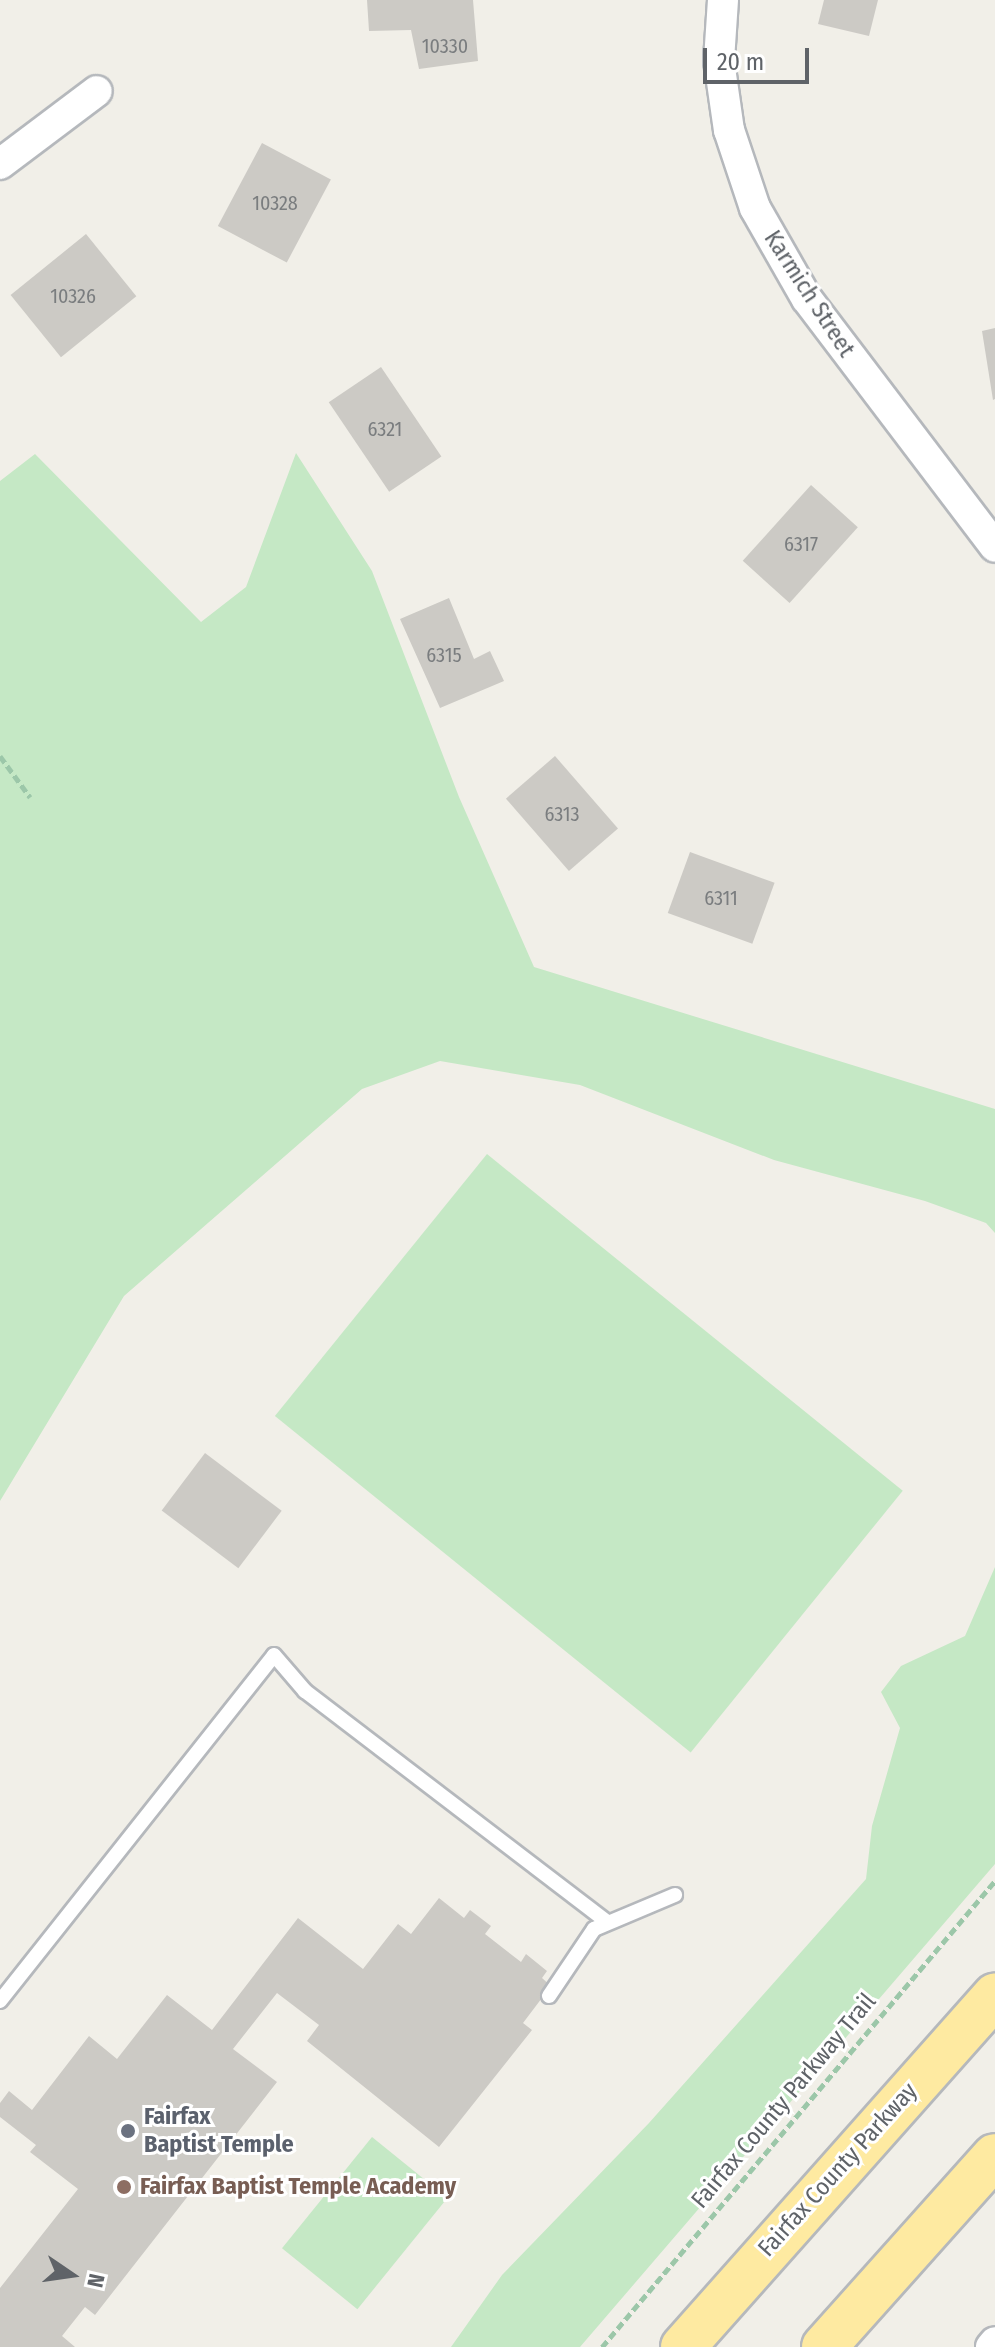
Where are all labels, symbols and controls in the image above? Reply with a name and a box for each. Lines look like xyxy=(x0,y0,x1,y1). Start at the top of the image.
scale bar xyxy=(707,32,813,82)
house number: 10330 xyxy=(422,34,468,58)
text: 20 m xyxy=(717,48,764,76)
house number: 10328 xyxy=(252,191,298,215)
street label: Karmich Street xyxy=(758,225,860,363)
house number: 10326 xyxy=(50,284,96,308)
house number: 6321 xyxy=(368,417,402,441)
house number: 6317 xyxy=(784,532,818,556)
house number: 6315 xyxy=(426,643,462,667)
house number: 6313 xyxy=(544,802,580,826)
house number: 6311 xyxy=(704,886,738,910)
street label: Fairfax County Parkway Trail xyxy=(686,1988,882,2214)
street label: Fairfax County Parkway xyxy=(752,2077,924,2263)
place label: Fairfax Baptist Temple xyxy=(144,2103,294,2159)
marker: Fairfax Baptist Temple xyxy=(119,2122,137,2140)
place label: Fairfax Baptist Temple Academy xyxy=(140,2173,456,2201)
marker: Fairfax Baptist Temple Academy xyxy=(115,2178,133,2196)
north arrow xyxy=(32,2235,112,2315)
text: N xyxy=(81,2271,111,2290)

